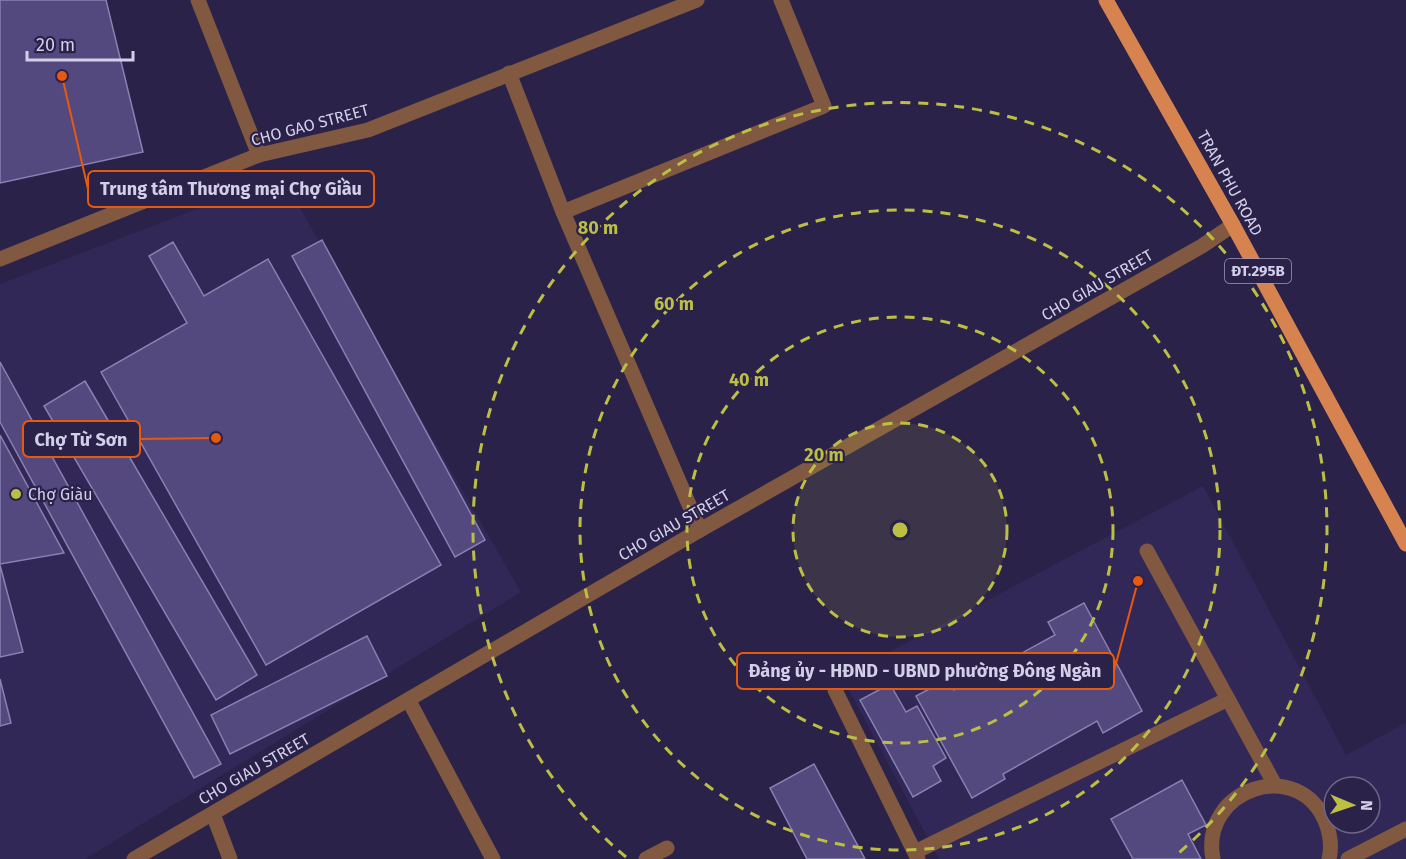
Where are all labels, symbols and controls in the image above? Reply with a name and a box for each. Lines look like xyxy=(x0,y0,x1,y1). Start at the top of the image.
scale bar xyxy=(27,24,134,62)
text: 20 m xyxy=(36,34,75,56)
street label: CHO GAO STREET xyxy=(249,100,372,150)
street label: TRAN PHU ROAD xyxy=(1193,127,1267,239)
callout: Trung tâm Thương mại Chợ Giầu xyxy=(88,171,374,207)
text: Trung tâm Thương mại Chợ Giầu xyxy=(100,177,362,200)
text: 80 m xyxy=(578,217,618,239)
street label: CHO GIAU STREET xyxy=(1038,245,1157,325)
road number: ĐT.295B xyxy=(1225,259,1291,283)
text: 60 m xyxy=(654,293,694,315)
text: 40 m xyxy=(729,369,769,391)
callout: Chợ Từ Sơn xyxy=(23,421,140,457)
text: Chợ Từ Sơn xyxy=(35,429,127,451)
text: 20 m xyxy=(804,444,844,466)
place label: Chợ Giàu xyxy=(28,485,93,504)
street label: CHO GIAU STREET xyxy=(615,485,734,565)
marker: Chợ Giàu xyxy=(9,487,23,501)
centre of rings xyxy=(890,520,910,540)
callout: Đảng ủy - HĐND - UBND phường Đông Ngàn xyxy=(737,653,1114,689)
text: Đảng ủy - HĐND - UBND phường Đông Ngàn xyxy=(749,660,1101,682)
street label: CHO GIAU STREET xyxy=(195,729,314,809)
north arrow xyxy=(1322,775,1382,835)
text: N xyxy=(1357,800,1376,811)

